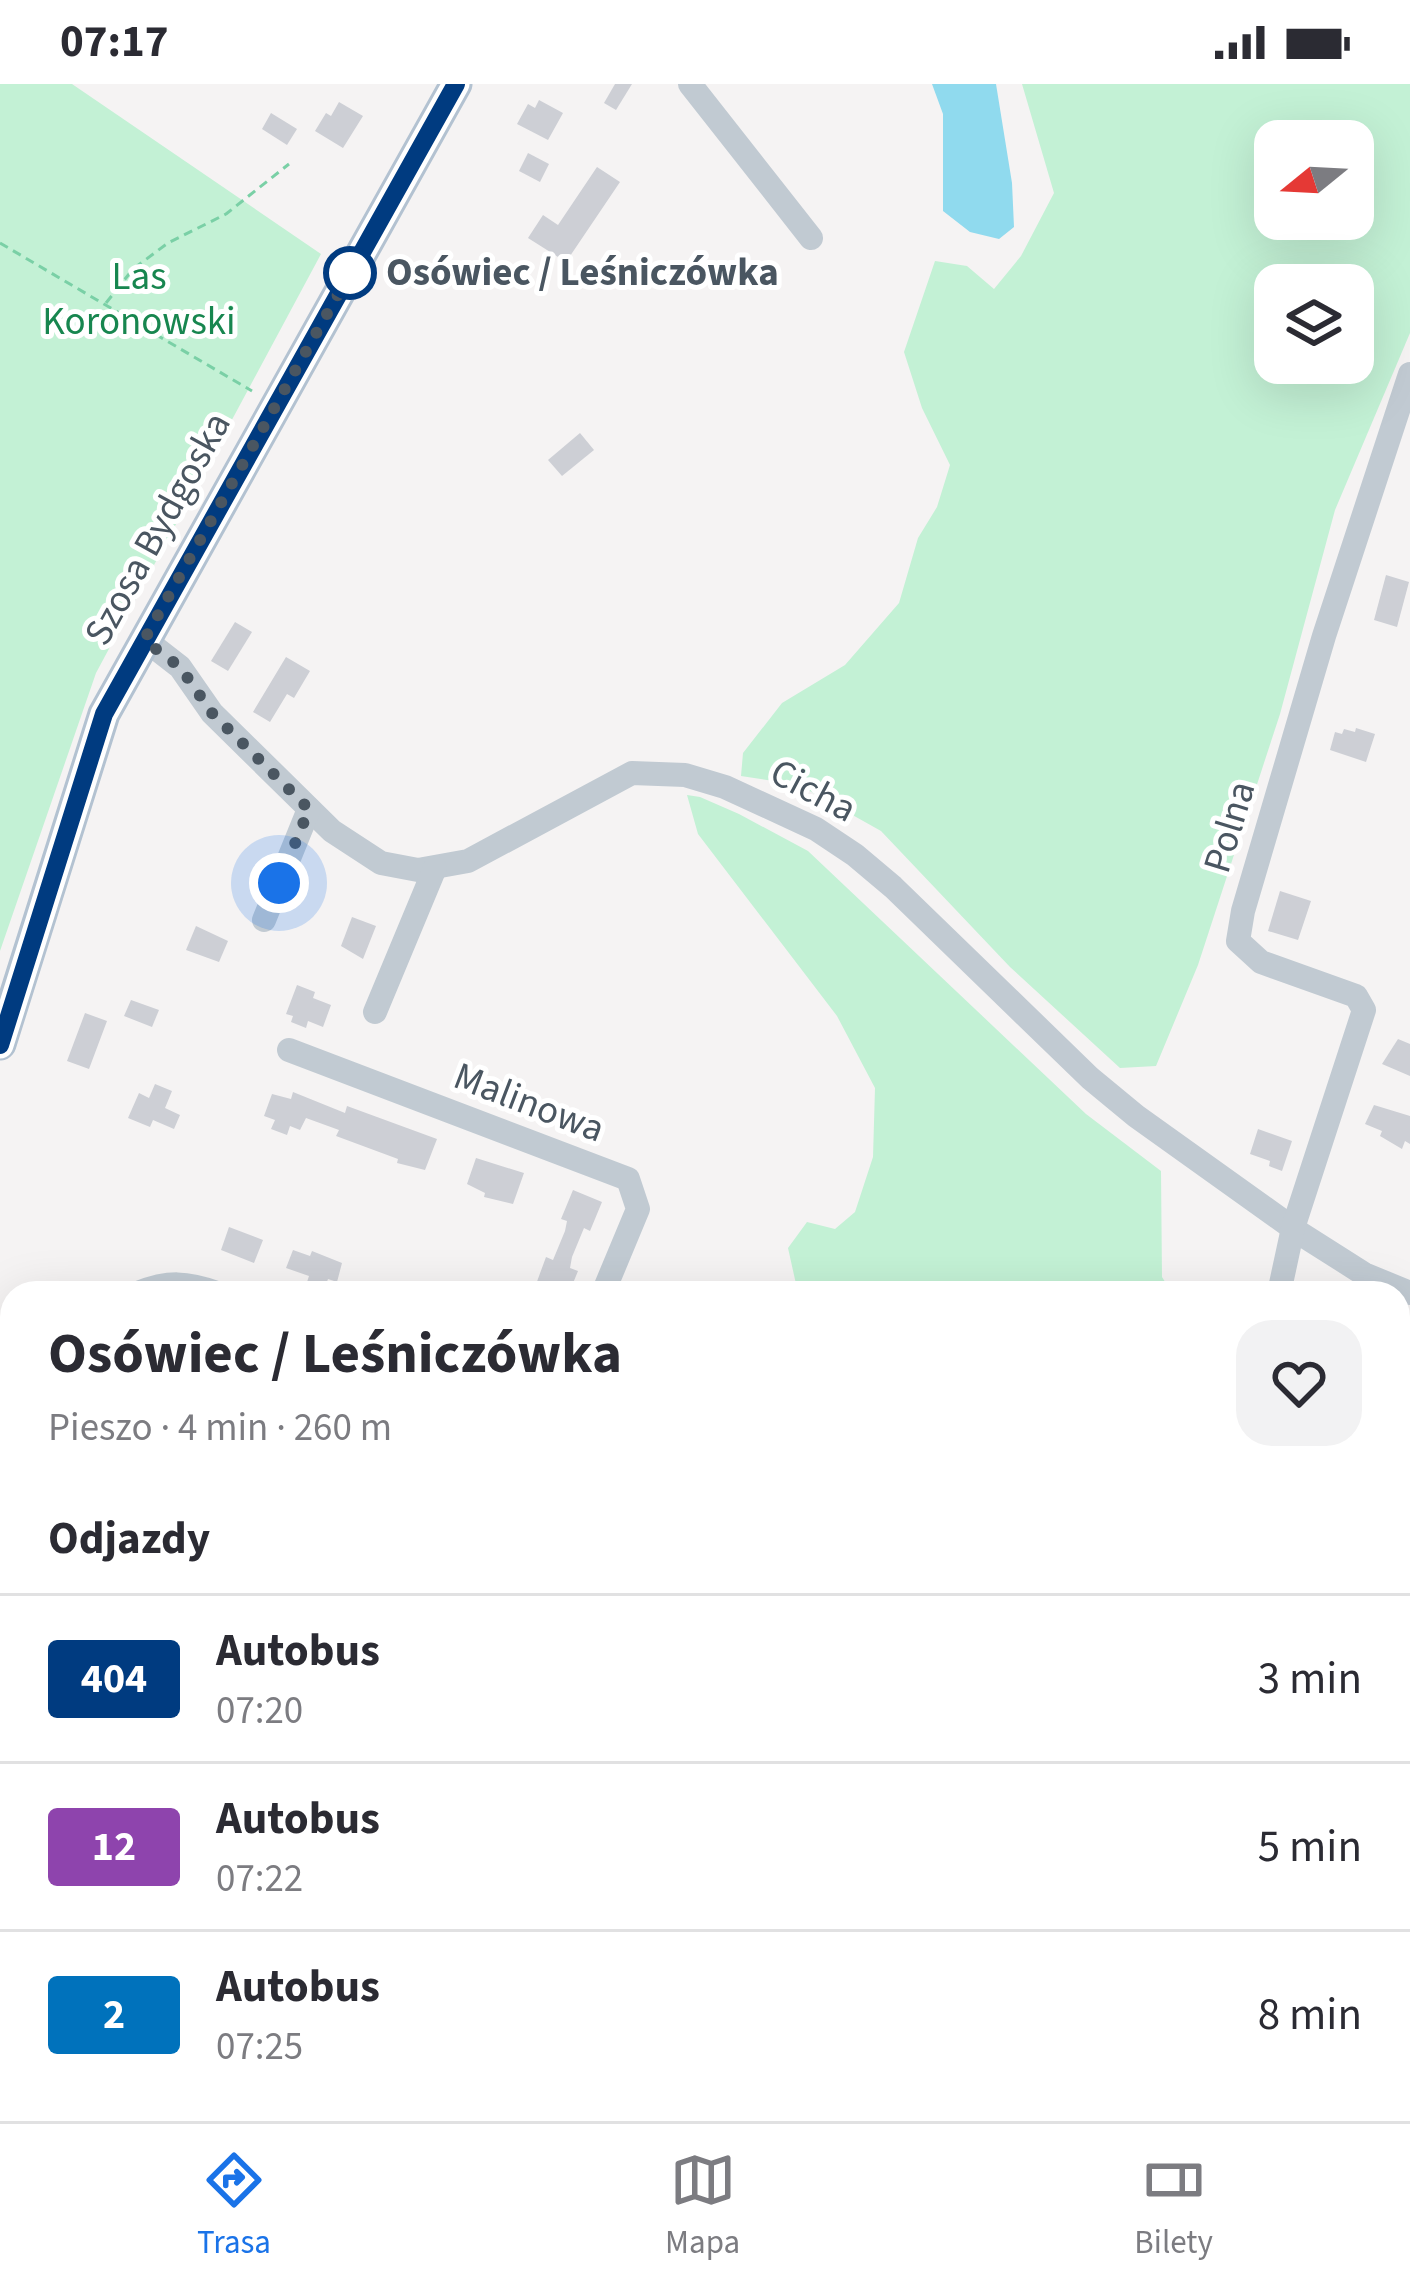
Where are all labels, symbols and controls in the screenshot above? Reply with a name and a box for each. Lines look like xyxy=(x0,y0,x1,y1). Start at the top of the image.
text: 07:17 xyxy=(60,10,169,74)
north arrow xyxy=(1254,120,1374,240)
map controls xyxy=(1254,120,1374,384)
place label: Osówiec / Leśniczówka xyxy=(386,245,779,301)
marker: Osówiec / Leśniczówka xyxy=(325,248,375,298)
park label: Las Koronowski xyxy=(42,249,236,350)
button: layers xyxy=(1254,264,1374,384)
street label: Szosa Bydgoska xyxy=(71,402,245,656)
street label: Cicha xyxy=(760,745,866,837)
street label: Polna xyxy=(1190,774,1270,880)
your location xyxy=(249,853,309,913)
street label: Malinowa xyxy=(446,1049,612,1157)
text: Osówiec / Leśniczówka xyxy=(48,1314,622,1395)
button: heart xyxy=(1236,1320,1362,1446)
text: Pieszo · 4 min · 260 m xyxy=(48,1400,392,1456)
text: Odjazdy xyxy=(48,1507,210,1571)
text: Autobus xyxy=(216,1619,380,1683)
text: 3 min xyxy=(1258,1647,1362,1711)
text: 404 xyxy=(81,1649,147,1709)
text: 07:20 xyxy=(216,1683,303,1739)
text: Autobus xyxy=(216,1787,380,1851)
text: 5 min xyxy=(1258,1815,1362,1879)
text: 12 xyxy=(92,1817,136,1877)
text: 07:22 xyxy=(216,1851,303,1907)
text: Autobus xyxy=(216,1955,380,2019)
text: 8 min xyxy=(1258,1983,1362,2047)
text: 2 xyxy=(103,1985,125,2045)
text: 07:25 xyxy=(216,2019,303,2075)
tab: Trasa xyxy=(197,2147,271,2266)
tab: Mapa xyxy=(665,2147,740,2266)
tab: Bilety xyxy=(1134,2147,1213,2266)

